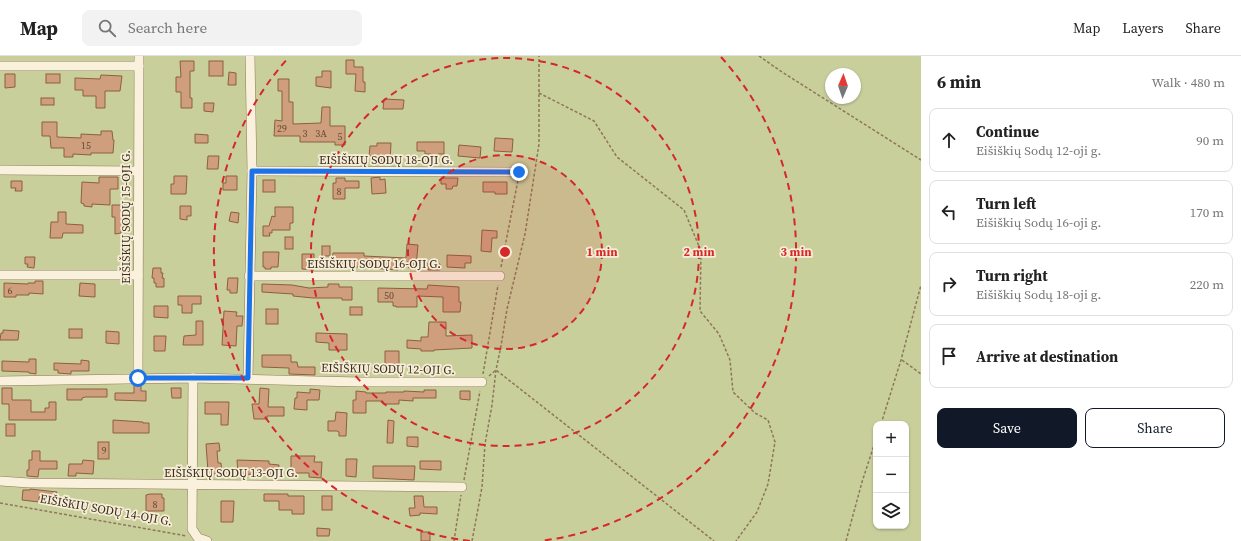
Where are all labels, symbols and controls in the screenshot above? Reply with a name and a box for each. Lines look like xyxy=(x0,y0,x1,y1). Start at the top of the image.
search box xyxy=(82,10,362,46)
text: Map xyxy=(20,15,58,41)
icon: search xyxy=(96,17,118,39)
text: Search here xyxy=(128,17,207,38)
text: Map xyxy=(1073,18,1100,38)
text: Layers xyxy=(1122,18,1164,38)
text: Share xyxy=(1186,18,1221,38)
north arrow xyxy=(825,68,861,104)
text: 6 min xyxy=(937,70,981,94)
text: Walk · 480 m xyxy=(1152,74,1225,91)
text: Continue xyxy=(976,121,1039,142)
house number: 29 xyxy=(277,122,287,135)
house number: 3 xyxy=(303,127,308,140)
house number: 3A xyxy=(315,127,327,140)
icon: ahead xyxy=(938,129,960,151)
house number: 5 xyxy=(338,130,343,143)
text: 90 m xyxy=(1196,132,1224,149)
house number: 15 xyxy=(81,139,91,152)
text: Eišiškių Sodų 12-oji g. xyxy=(976,142,1101,159)
street label: EIŠIŠKIŲ SODŲ 15-OJI G. xyxy=(118,150,134,284)
street label: EIŠIŠKIŲ SODŲ 18-OJI G. xyxy=(319,152,453,168)
route end xyxy=(510,163,528,181)
house number: 8 xyxy=(337,185,342,198)
text: Turn left xyxy=(976,193,1036,214)
icon: left xyxy=(938,201,960,223)
text: 170 m xyxy=(1190,204,1224,221)
text: Eišiškių Sodų 16-oji g. xyxy=(976,214,1101,231)
text: 1 min xyxy=(586,244,618,260)
text: 2 min xyxy=(683,244,715,260)
text: 3 min xyxy=(780,244,812,260)
centre of rings xyxy=(498,245,512,259)
street label: EIŠIŠKIŲ SODŲ 16-OJI G. xyxy=(307,256,441,272)
text: Turn right xyxy=(976,265,1048,286)
icon: right xyxy=(938,273,960,295)
text: 220 m xyxy=(1190,276,1224,293)
house number: 6 xyxy=(8,284,13,297)
text: Eišiškių Sodų 18-oji g. xyxy=(976,286,1101,303)
house number: 50 xyxy=(384,289,394,302)
icon: arrive xyxy=(938,345,960,367)
text: Arrive at destination xyxy=(976,346,1118,367)
street label: EIŠIŠKIŲ SODŲ 12-OJI G. xyxy=(321,360,455,378)
route start xyxy=(129,369,147,387)
button: Save xyxy=(937,408,1077,448)
button: Share xyxy=(1085,408,1225,448)
map controls xyxy=(873,421,909,529)
button: + xyxy=(873,421,909,457)
house number: 9 xyxy=(102,444,107,457)
button: − xyxy=(873,457,909,493)
street label: EIŠIŠKIŲ SODŲ 13-OJI G. xyxy=(164,465,298,481)
street label: EIŠIŠKIŲ SODŲ 14-OJI G. xyxy=(39,490,173,530)
button: layers xyxy=(873,493,909,529)
house number: 8 xyxy=(153,498,158,511)

